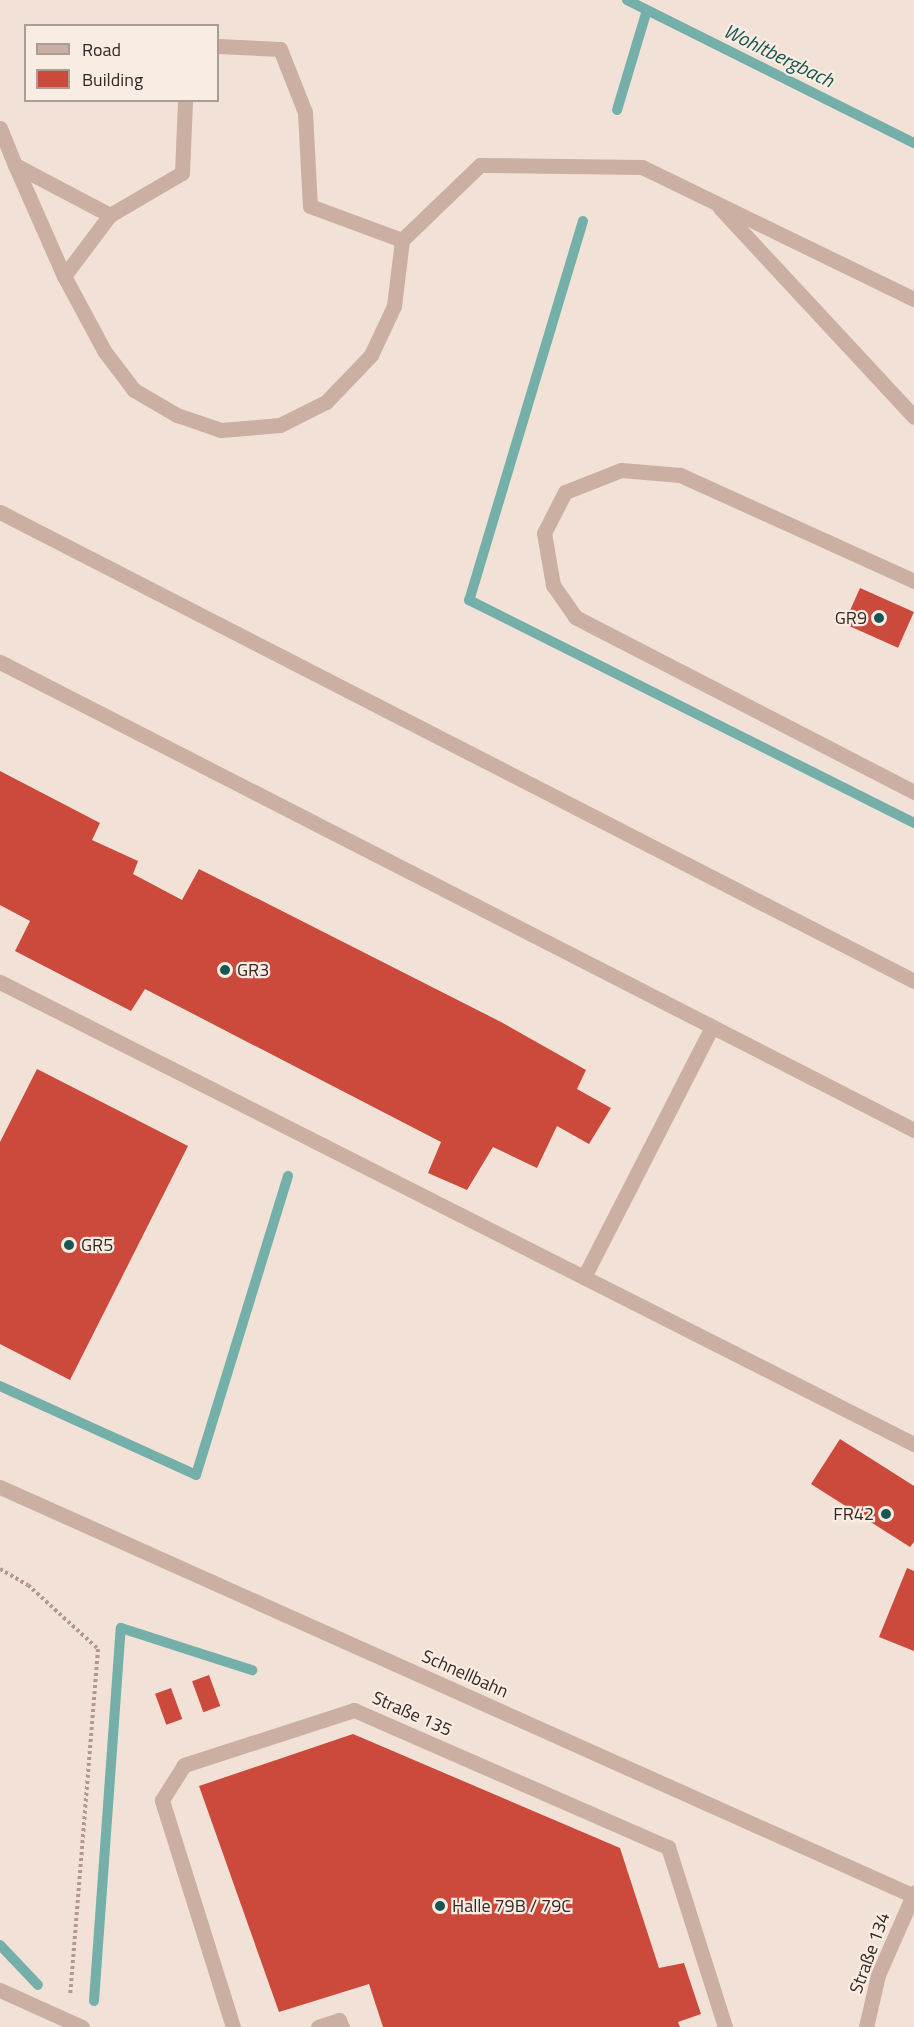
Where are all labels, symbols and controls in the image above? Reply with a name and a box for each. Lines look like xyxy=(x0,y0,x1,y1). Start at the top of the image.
water label: Wohltbergbach xyxy=(720,18,838,92)
legend xyxy=(24,24,219,102)
text: Road xyxy=(82,36,121,63)
text: Building xyxy=(82,66,143,93)
place label: GR9 xyxy=(835,607,867,629)
marker: GR9 xyxy=(872,611,886,625)
place label: GR3 xyxy=(237,959,269,981)
marker: GR3 xyxy=(218,963,232,977)
place label: GR5 xyxy=(81,1234,113,1256)
marker: GR5 xyxy=(62,1238,76,1252)
place label: FR42 xyxy=(833,1503,874,1525)
marker: FR42 xyxy=(879,1507,893,1521)
street label: Schnellbahn xyxy=(419,1645,511,1703)
street label: Straße 135 xyxy=(369,1687,455,1741)
place label: Halle 79B / 79C xyxy=(452,1895,571,1917)
marker: Halle 79B / 79C xyxy=(433,1899,447,1913)
street label: Straße 134 xyxy=(845,1909,895,1997)

